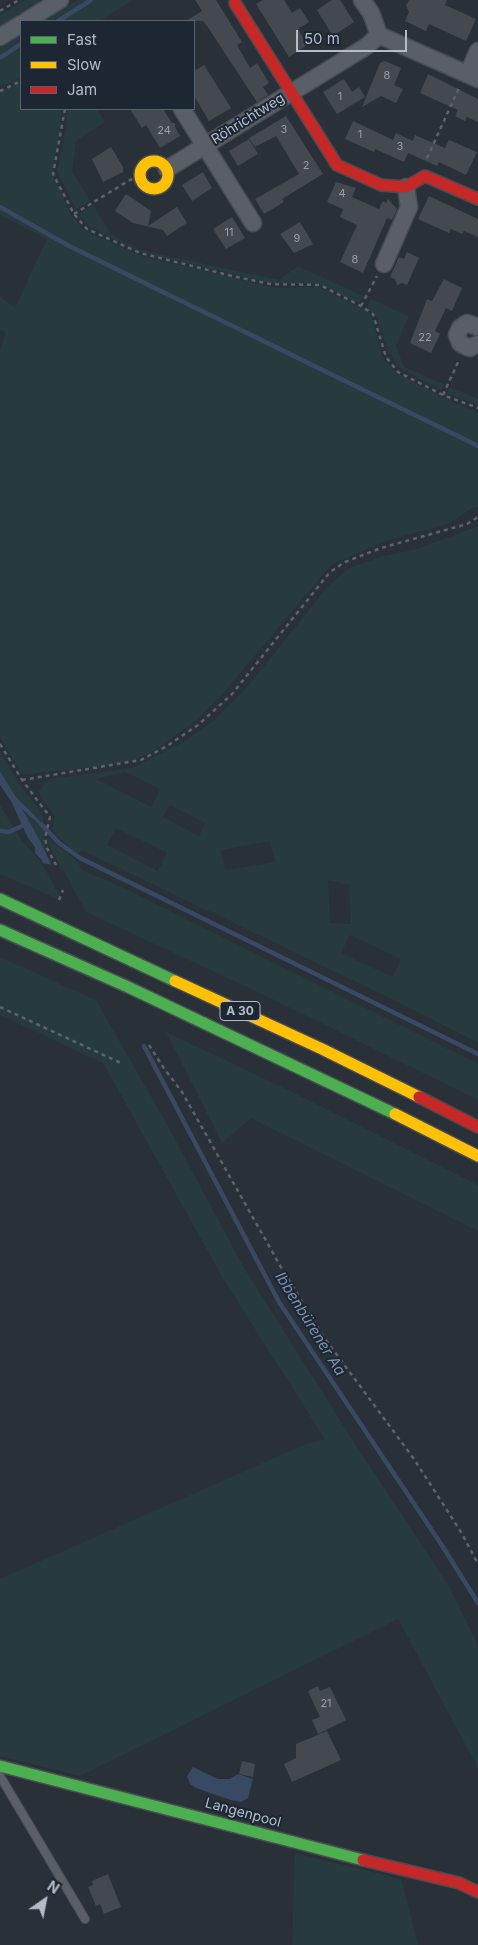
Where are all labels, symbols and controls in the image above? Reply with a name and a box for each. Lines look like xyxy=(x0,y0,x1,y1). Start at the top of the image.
legend xyxy=(20,20,195,110)
scale bar xyxy=(298,20,409,52)
text: 50 m xyxy=(304,29,340,48)
text: Fast xyxy=(67,30,97,49)
text: Slow xyxy=(67,55,101,74)
house number: 8 xyxy=(384,69,390,83)
text: Jam xyxy=(67,80,97,99)
street label: Röhrichtweg xyxy=(208,90,288,148)
house number: 1 xyxy=(338,90,342,104)
house number: 3 xyxy=(281,123,287,137)
house number: 24 xyxy=(157,124,171,138)
house number: 1 xyxy=(358,128,362,142)
house number: 3 xyxy=(397,140,403,154)
house number: 2 xyxy=(303,159,309,173)
house number: 4 xyxy=(338,187,346,201)
house number: 11 xyxy=(225,226,233,240)
house number: 9 xyxy=(294,232,300,246)
house number: 8 xyxy=(352,253,358,267)
house number: 22 xyxy=(418,331,432,345)
road number: A 30 xyxy=(220,1001,260,1020)
water label: Ibbenbürener Aa xyxy=(271,1269,349,1379)
house number: 21 xyxy=(320,1697,332,1711)
street label: Langenpool xyxy=(203,1795,283,1831)
north arrow xyxy=(20,1875,70,1925)
text: N xyxy=(44,1877,63,1897)

